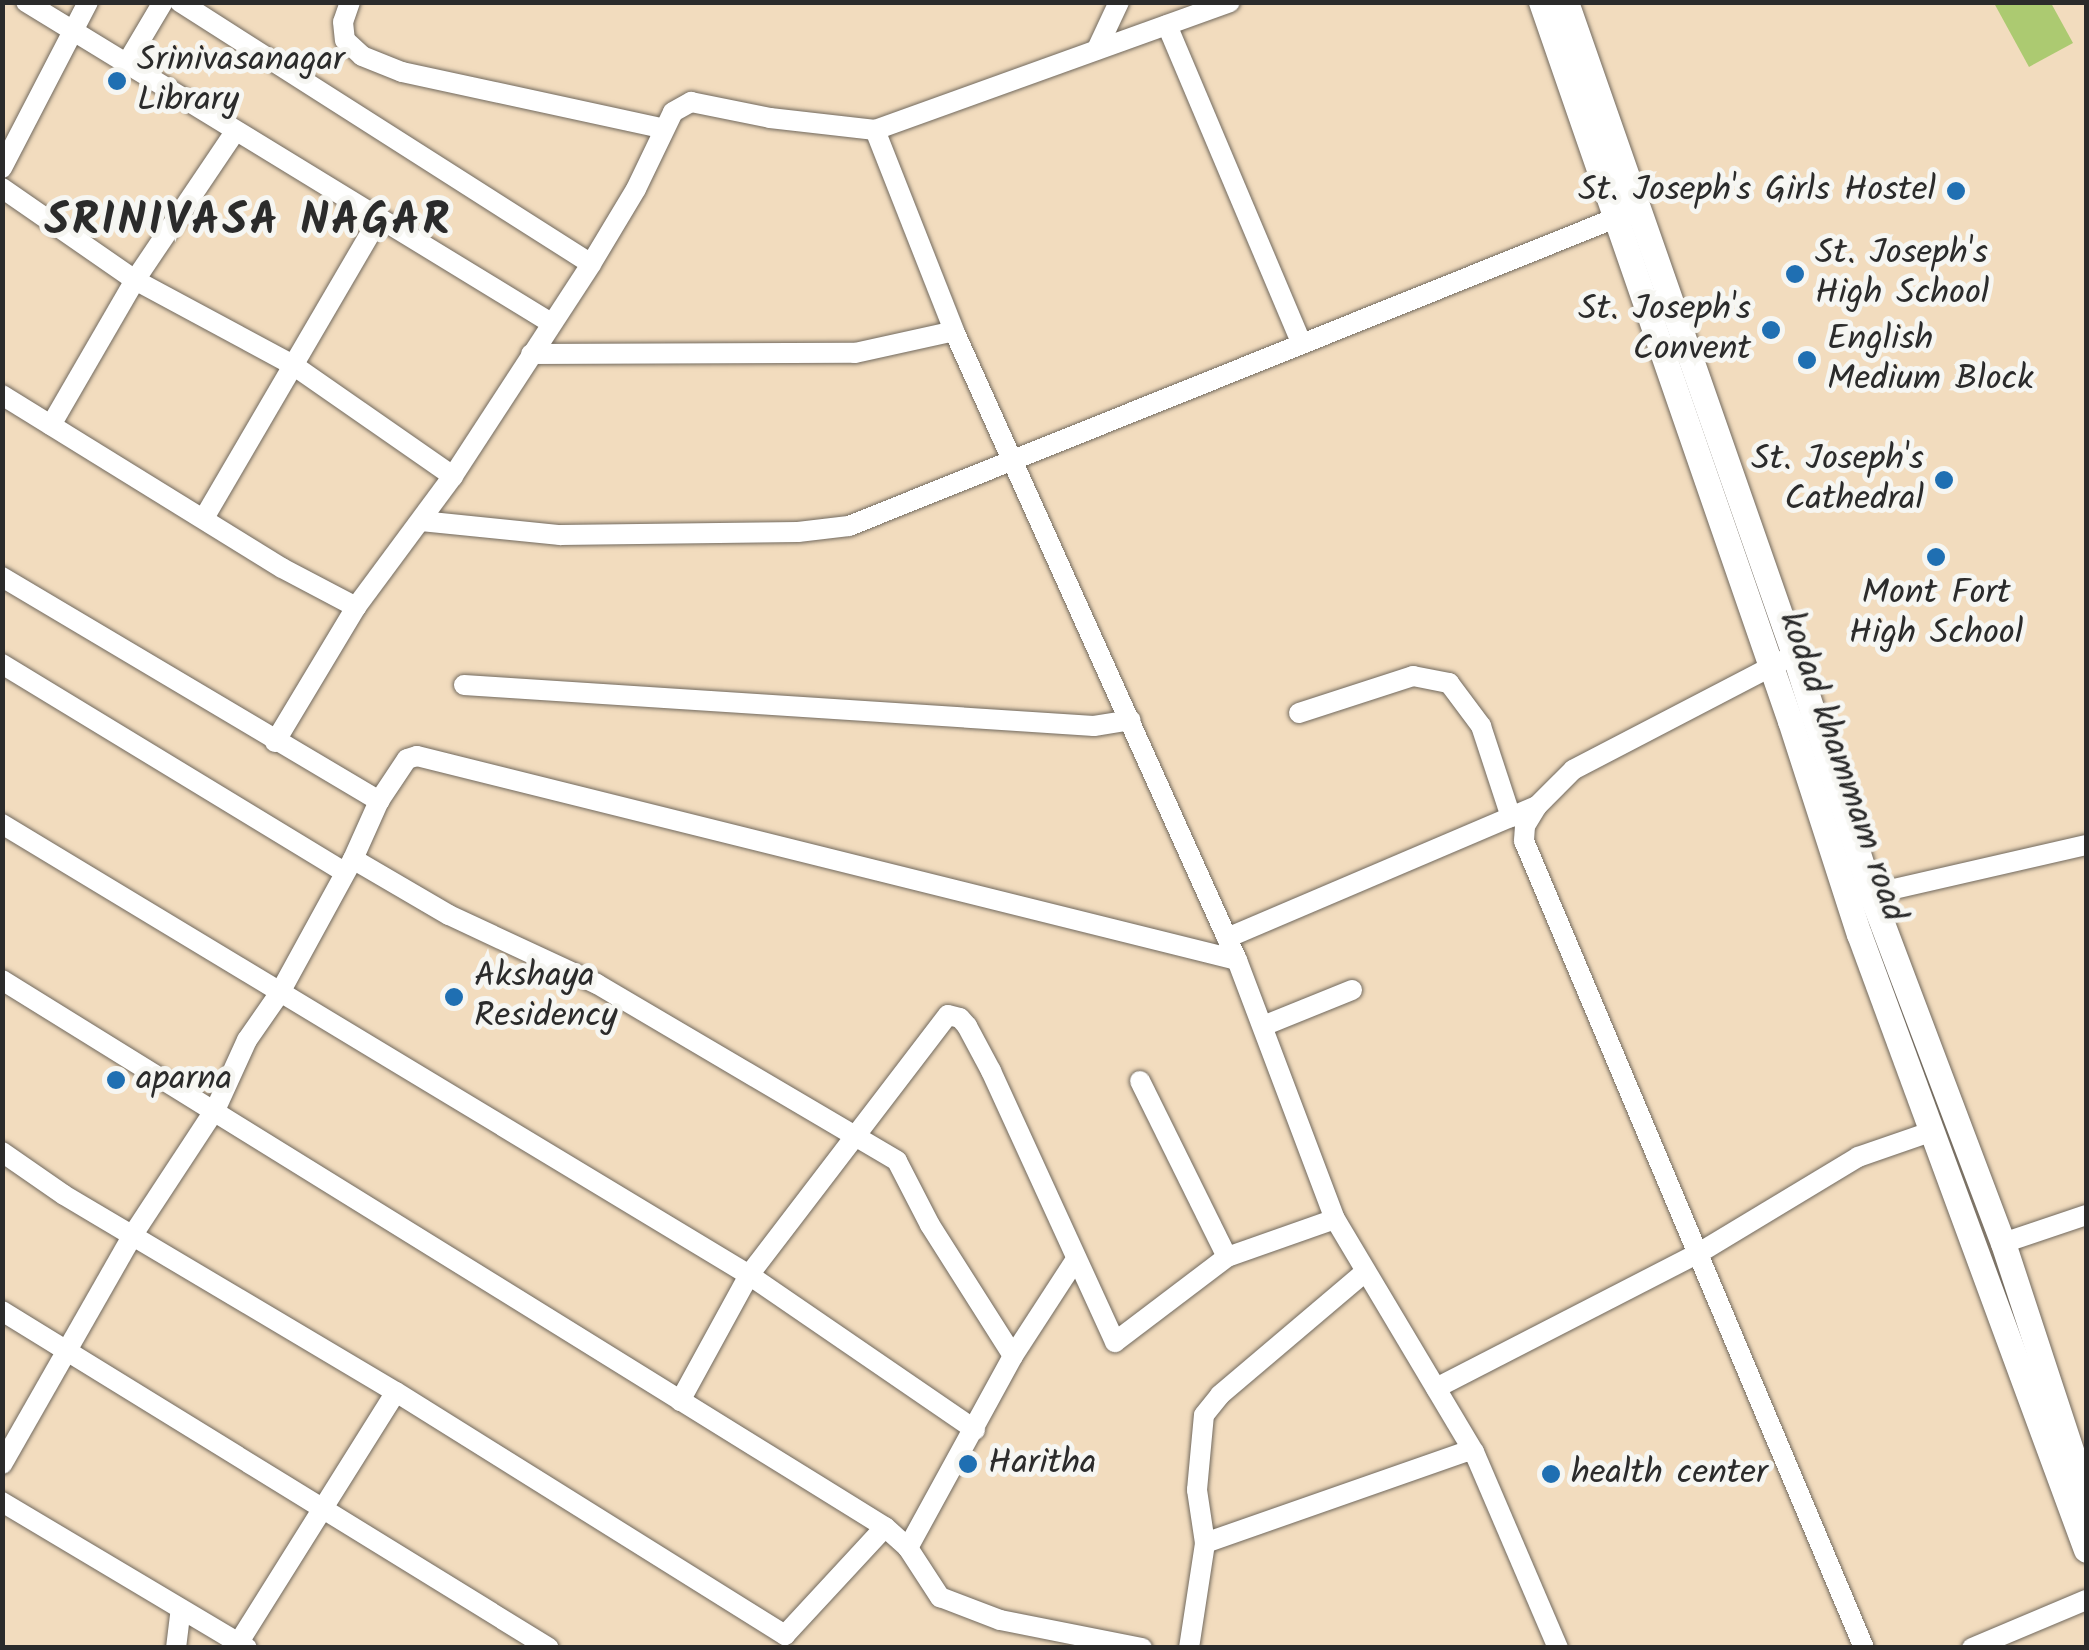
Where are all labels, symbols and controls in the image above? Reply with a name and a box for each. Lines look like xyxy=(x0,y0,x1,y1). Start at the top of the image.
place label: Srinivasanagar Library xyxy=(137,40,345,122)
marker: Srinivasanagar Library xyxy=(106,70,128,92)
place label: St. Joseph's Girls Hostel xyxy=(1578,170,1936,212)
marker: St. Joseph's Girls Hostel xyxy=(1945,180,1967,202)
district label: SRINIVASA NAGAR xyxy=(44,196,452,250)
place label: St. Joseph's High School xyxy=(1815,233,1989,315)
marker: St. Joseph's High School xyxy=(1784,263,1806,285)
place label: St. Joseph's Convent xyxy=(1578,289,1751,371)
marker: St. Joseph's Convent xyxy=(1760,319,1782,341)
place label: English Medium Block xyxy=(1827,319,2034,401)
marker: English Medium Block xyxy=(1796,349,1818,371)
place label: St. Joseph's Cathedral xyxy=(1751,439,1924,521)
marker: St. Joseph's Cathedral xyxy=(1933,469,1955,491)
marker: Mont Fort High School xyxy=(1925,546,1947,568)
place label: Mont Fort High School xyxy=(1849,573,2023,655)
street label: kodad khammam road xyxy=(1768,607,1914,927)
place label: Akshaya Residency xyxy=(474,956,617,1038)
marker: Akshaya Residency xyxy=(443,986,465,1008)
place label: aparna xyxy=(136,1059,232,1101)
marker: aparna xyxy=(105,1069,127,1091)
place label: Haritha xyxy=(988,1443,1096,1485)
marker: Haritha xyxy=(957,1453,979,1475)
place label: health center xyxy=(1571,1453,1768,1495)
marker: health center xyxy=(1540,1463,1562,1485)

